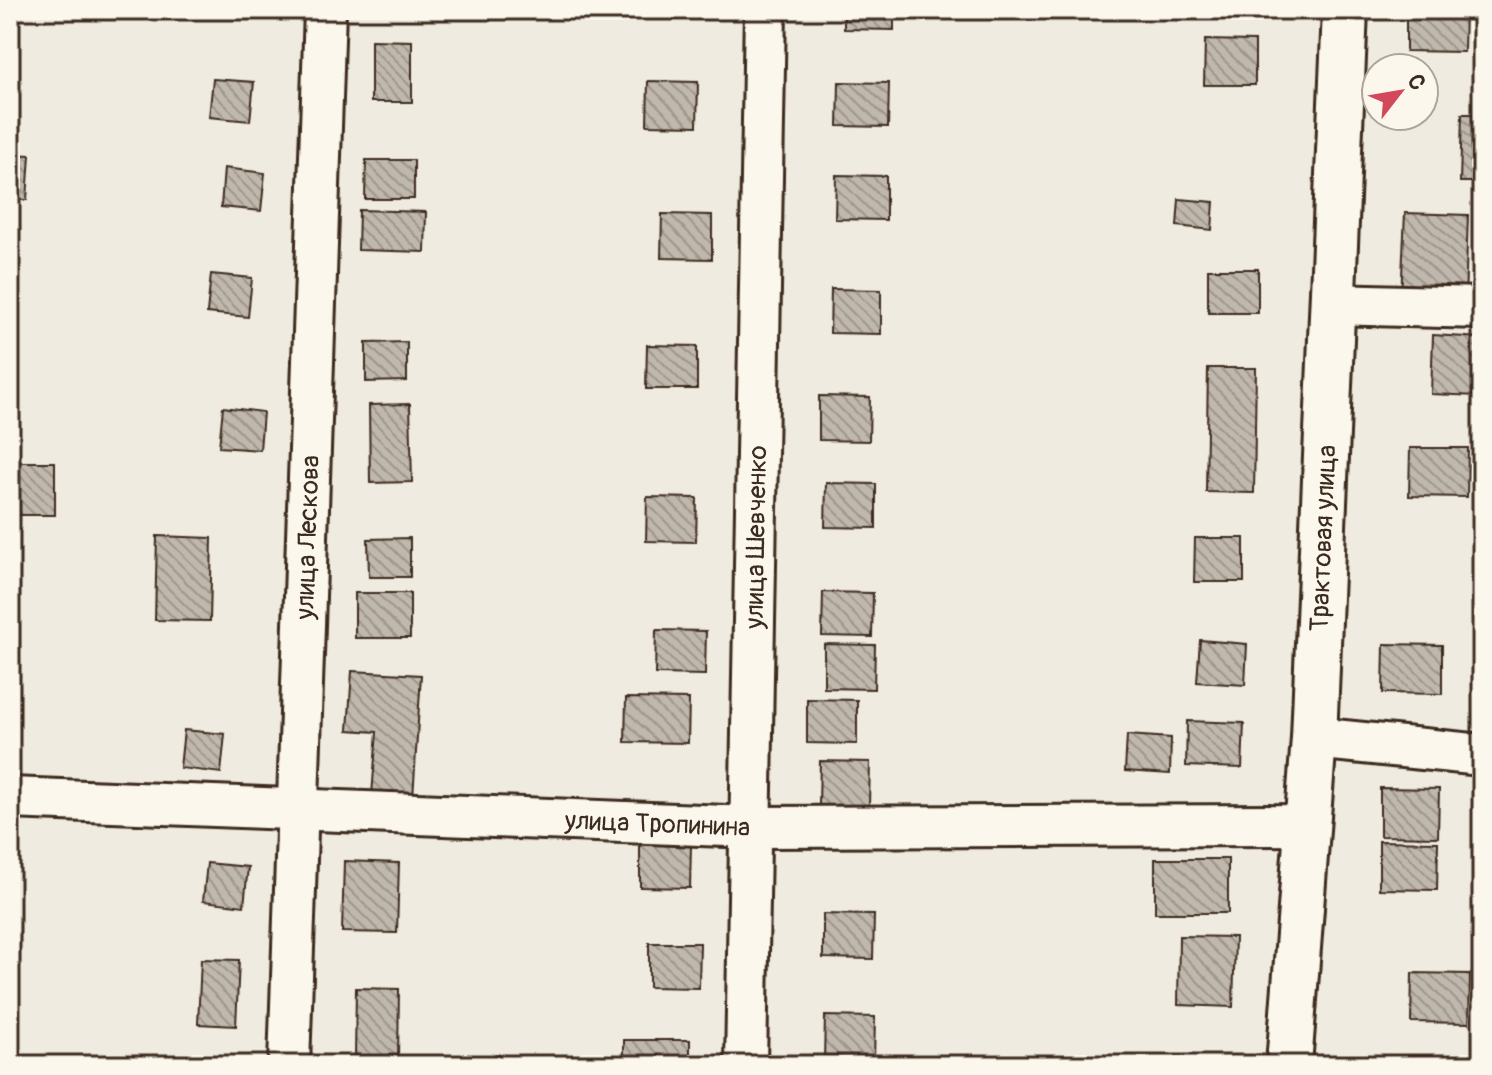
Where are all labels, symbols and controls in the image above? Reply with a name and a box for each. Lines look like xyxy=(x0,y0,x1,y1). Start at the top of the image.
north arrow xyxy=(1360,52,1440,132)
text: С xyxy=(1401,69,1432,96)
street label: Трактовая улица xyxy=(1304,444,1343,632)
street label: улица Шевченко xyxy=(739,445,774,630)
street label: улица Лескова xyxy=(289,455,327,621)
street label: улица Тропинина xyxy=(563,805,751,844)

